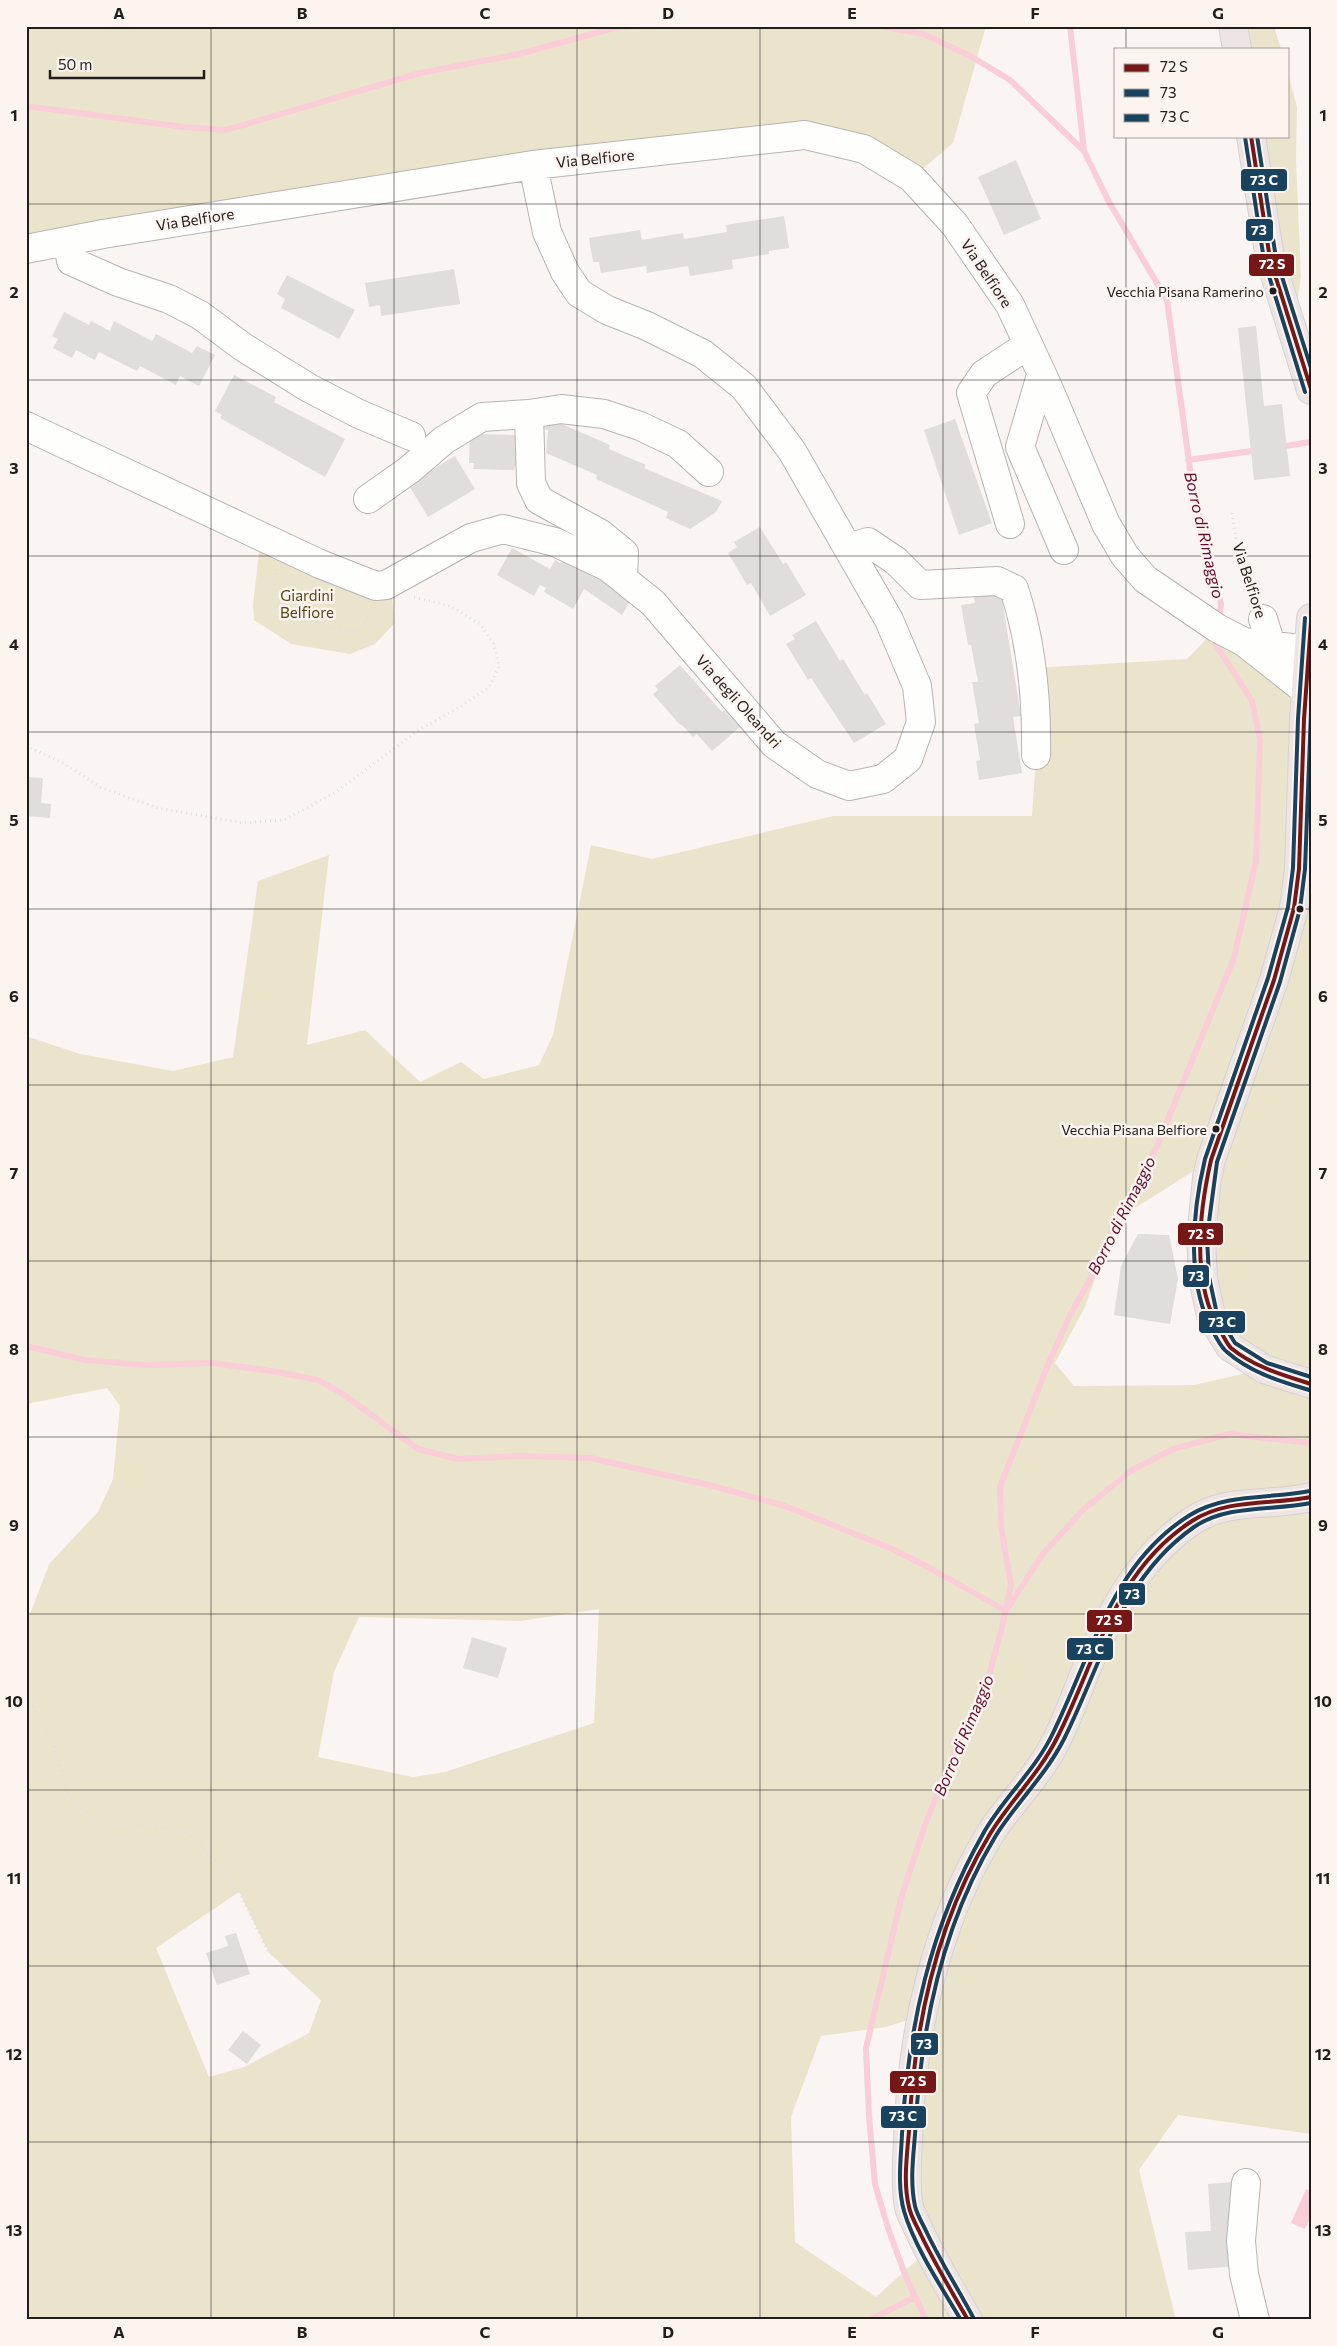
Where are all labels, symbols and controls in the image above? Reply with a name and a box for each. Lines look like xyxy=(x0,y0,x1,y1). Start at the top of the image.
text: A xyxy=(113,3,125,22)
text: B xyxy=(297,3,308,22)
text: C xyxy=(480,3,491,22)
text: D xyxy=(662,3,674,22)
text: E xyxy=(847,3,857,22)
text: F xyxy=(1030,3,1040,22)
text: G xyxy=(1212,3,1224,22)
scale bar xyxy=(50,48,204,80)
legend xyxy=(1114,48,1290,138)
text: 50 m xyxy=(58,55,92,73)
text: 72 S xyxy=(1160,57,1188,75)
text: 73 xyxy=(1160,83,1176,101)
text: 1 xyxy=(10,105,18,124)
text: 1 xyxy=(1319,105,1327,124)
text: 73 C xyxy=(1160,107,1190,125)
street label: Via Belfiore xyxy=(555,145,635,171)
line badge: 73 C xyxy=(1240,168,1288,192)
text: 73 C xyxy=(1250,171,1278,188)
street label: Via Belfiore xyxy=(155,204,235,234)
line badge: 73 xyxy=(1245,218,1274,242)
text: 73 xyxy=(1251,221,1267,238)
street label: Via Belfiore xyxy=(958,235,1017,311)
line badge: 72 S xyxy=(1248,253,1295,277)
text: 72 S xyxy=(1259,255,1285,272)
text: 2 xyxy=(9,282,19,301)
text: 2 xyxy=(1318,282,1328,301)
place label: Vecchia Pisana Ramerino xyxy=(1107,283,1264,300)
marker: Vecchia Pisana Ramerino xyxy=(1268,286,1278,296)
text: 3 xyxy=(9,458,19,477)
text: 3 xyxy=(1318,458,1328,477)
water label: Borro di Rimaggio xyxy=(1181,470,1229,600)
street label: Via Belfiore xyxy=(1229,540,1271,620)
park label: Giardini Belfiore xyxy=(280,586,334,621)
text: 4 xyxy=(9,634,19,653)
text: 4 xyxy=(1318,634,1328,653)
street label: Via degli Oleandri xyxy=(692,651,786,751)
text: 5 xyxy=(9,810,19,829)
text: 5 xyxy=(1318,810,1328,829)
unlabelled marker xyxy=(1295,904,1305,914)
text: 6 xyxy=(9,986,19,1005)
text: 6 xyxy=(1318,986,1328,1005)
place label: Vecchia Pisana Belfiore xyxy=(1061,1121,1207,1138)
marker: Vecchia Pisana Belfiore xyxy=(1211,1124,1221,1134)
water label: Borro di Rimaggio xyxy=(1083,1153,1159,1277)
text: 7 xyxy=(10,1163,19,1182)
text: 7 xyxy=(1319,1163,1328,1182)
line badge: 72 S xyxy=(1177,1222,1224,1246)
text: 72 S xyxy=(1188,1225,1214,1242)
line badge: 73 xyxy=(1182,1264,1210,1288)
text: 73 xyxy=(1188,1267,1204,1284)
line badge: 73 C xyxy=(1198,1310,1246,1334)
text: 73 C xyxy=(1208,1313,1236,1330)
text: 8 xyxy=(9,1339,19,1358)
text: 8 xyxy=(1318,1339,1328,1358)
text: 9 xyxy=(9,1515,19,1534)
text: 9 xyxy=(1318,1515,1328,1534)
line badge: 73 xyxy=(1118,1582,1146,1606)
text: 73 xyxy=(1124,1585,1140,1602)
line badge: 72 S xyxy=(1086,1609,1133,1633)
text: 72 S xyxy=(1096,1611,1122,1628)
line badge: 73 C xyxy=(1066,1637,1114,1661)
text: 73 C xyxy=(1076,1640,1104,1657)
water label: Borro di Rimaggio xyxy=(929,1672,997,1798)
text: 10 xyxy=(5,1691,23,1710)
text: 10 xyxy=(1314,1691,1332,1710)
text: 11 xyxy=(7,1868,21,1887)
text: 11 xyxy=(1316,1868,1330,1887)
line badge: 73 xyxy=(910,2032,939,2056)
text: 73 xyxy=(916,2035,932,2052)
text: 12 xyxy=(6,2044,22,2063)
text: 12 xyxy=(1315,2044,1331,2063)
line badge: 72 S xyxy=(889,2070,937,2094)
text: 72 S xyxy=(900,2072,926,2089)
line badge: 73 C xyxy=(880,2105,927,2129)
text: 73 C xyxy=(889,2107,917,2124)
text: 13 xyxy=(6,2220,22,2239)
text: 13 xyxy=(1315,2220,1331,2239)
text: A xyxy=(113,2322,125,2341)
text: B xyxy=(297,2322,308,2341)
text: C xyxy=(480,2322,491,2341)
text: D xyxy=(662,2322,674,2341)
text: E xyxy=(847,2322,857,2341)
text: F xyxy=(1030,2322,1040,2341)
text: G xyxy=(1212,2322,1224,2341)

